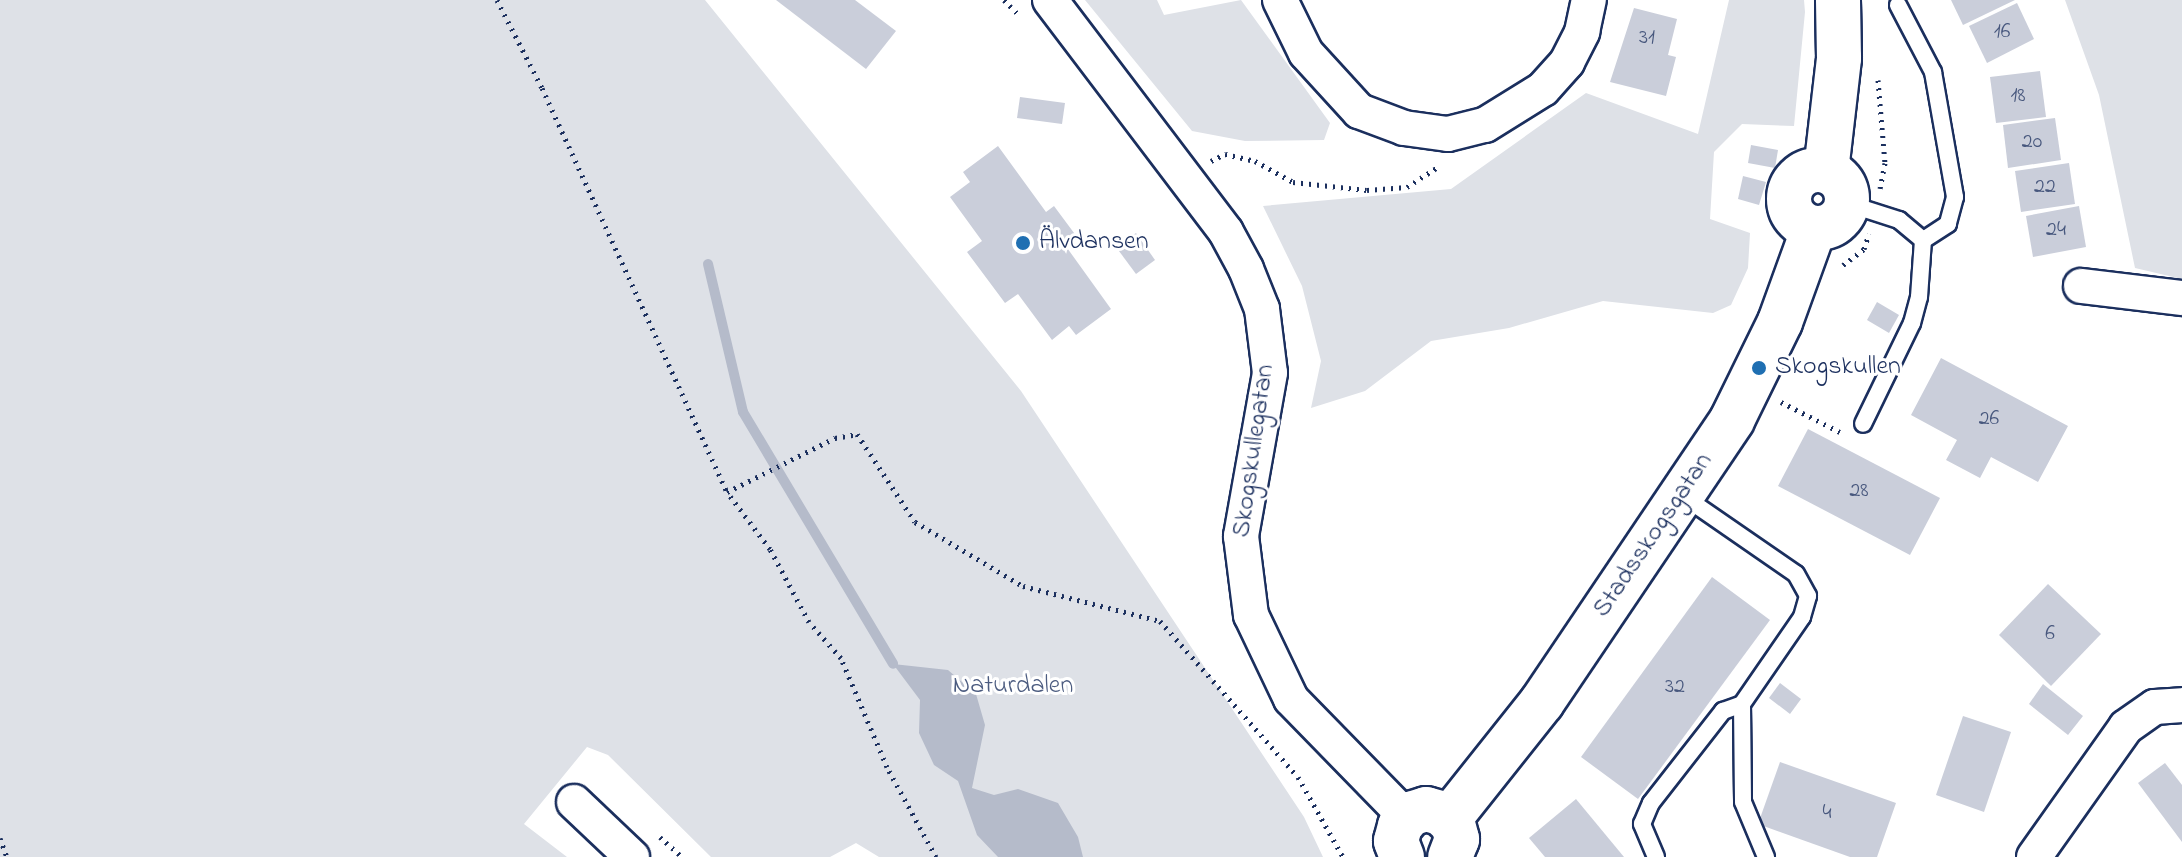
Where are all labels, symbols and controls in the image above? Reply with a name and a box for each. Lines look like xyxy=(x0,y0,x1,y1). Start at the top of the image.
house number: 16 xyxy=(1994,20,2010,46)
house number: 31 xyxy=(1639,26,1655,52)
house number: 18 xyxy=(2010,84,2026,110)
house number: 20 xyxy=(2022,130,2042,156)
house number: 22 xyxy=(2034,175,2056,201)
house number: 24 xyxy=(2046,218,2066,244)
place label: Älvdansen xyxy=(1039,227,1149,259)
marker: Älvdansen xyxy=(1014,234,1032,252)
place label: Skogskullen xyxy=(1775,352,1901,384)
marker: Skogskullen xyxy=(1750,359,1768,377)
street label: Skogskullegatan xyxy=(1227,362,1283,540)
house number: 26 xyxy=(1979,407,1999,433)
street label: Stadsskogsgatan xyxy=(1587,448,1721,624)
house number: 28 xyxy=(1849,479,1869,505)
house number: 6 xyxy=(2045,622,2055,648)
park label: Naturdalen xyxy=(953,671,1073,703)
house number: 32 xyxy=(1665,675,1685,701)
house number: 4 xyxy=(1822,801,1832,827)

